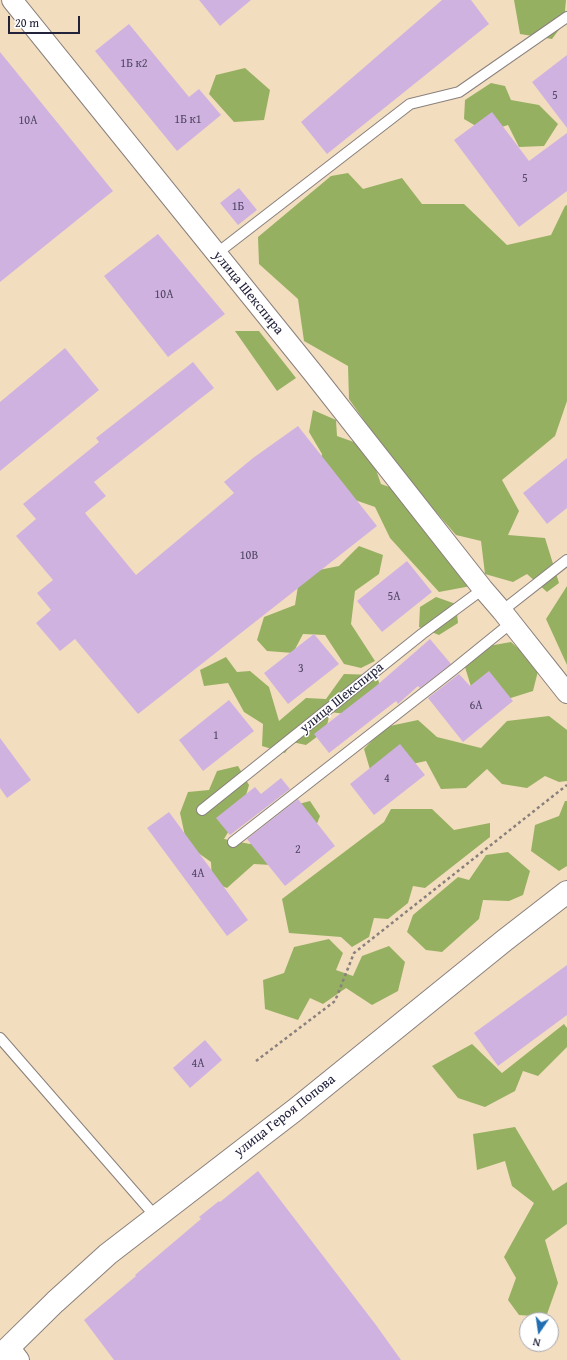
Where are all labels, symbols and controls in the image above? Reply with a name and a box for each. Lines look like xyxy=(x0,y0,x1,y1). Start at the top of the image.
scale bar xyxy=(10,8,82,34)
text: 20 m xyxy=(15,14,39,31)
house number: 1Б к2 xyxy=(120,57,148,71)
house number: 5 xyxy=(552,89,558,103)
house number: 1Б к1 xyxy=(174,113,202,127)
house number: 10А xyxy=(19,114,37,128)
house number: 5 xyxy=(522,172,528,186)
house number: 1Б xyxy=(232,200,244,214)
street label: улица Шекспира xyxy=(209,248,287,338)
house number: 10А xyxy=(155,288,173,302)
house number: 10В xyxy=(240,549,258,563)
house number: 5А xyxy=(387,590,401,604)
street label: улица Шекспира xyxy=(297,659,387,737)
house number: 3 xyxy=(298,662,304,676)
house number: 6А xyxy=(469,699,483,713)
house number: 1 xyxy=(213,729,219,743)
house number: 4 xyxy=(384,772,390,786)
house number: 2 xyxy=(295,843,301,857)
house number: 4А xyxy=(191,867,205,881)
house number: 4А xyxy=(191,1057,205,1071)
street label: улица Героя Попова xyxy=(231,1071,339,1161)
north arrow xyxy=(519,1312,559,1352)
text: N xyxy=(531,1334,542,1351)

